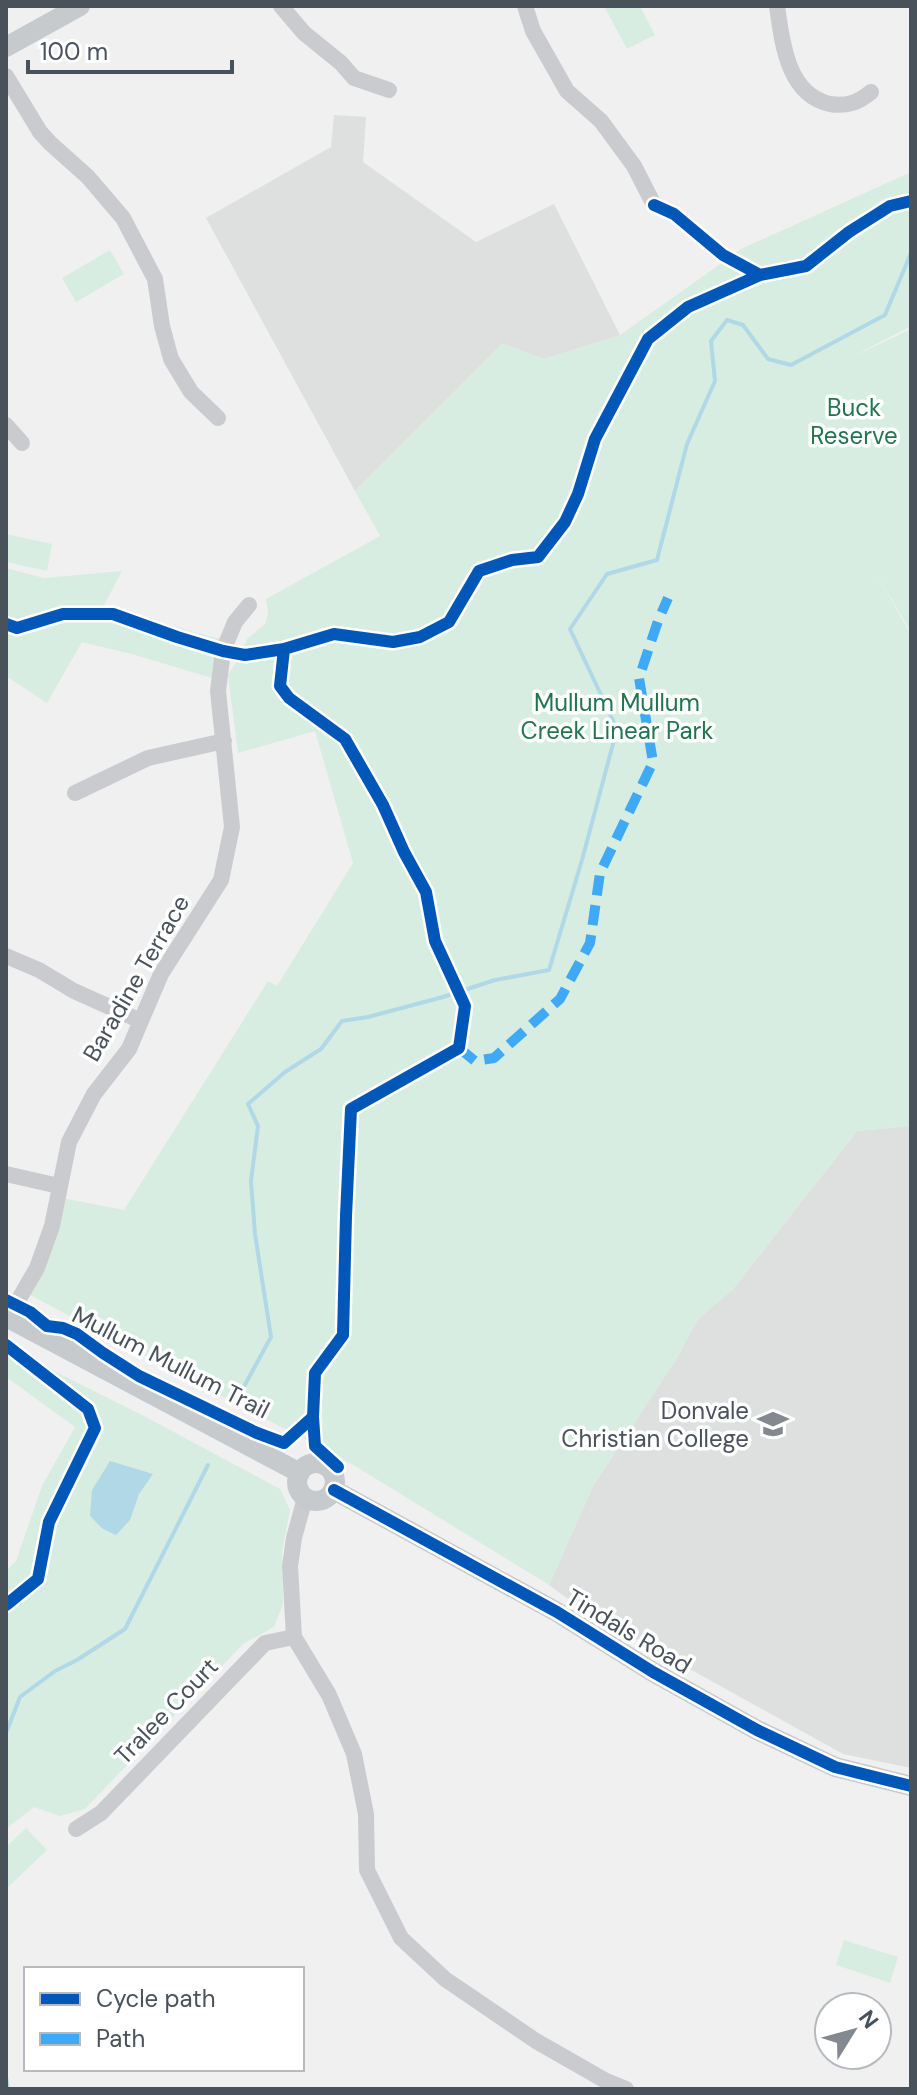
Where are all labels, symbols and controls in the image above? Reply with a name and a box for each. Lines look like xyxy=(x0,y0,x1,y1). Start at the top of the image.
scale bar xyxy=(28,24,232,74)
text: 100 m xyxy=(40,36,108,67)
park label: Buck Reserve xyxy=(810,392,898,451)
park label: Mullum Mullum Creek Linear Park xyxy=(521,687,713,746)
street label: Baradine Terrace xyxy=(76,889,196,1067)
street label: Mullum Mullum Trail xyxy=(67,1299,275,1425)
place label: Donvale Christian College xyxy=(561,1395,749,1454)
school or university icon: Donvale Christian College xyxy=(756,1407,790,1441)
street label: Tindals Road xyxy=(561,1581,697,1681)
street label: Tralee Court xyxy=(107,1651,225,1771)
legend xyxy=(24,1967,304,2071)
text: Cycle path xyxy=(96,1983,215,2014)
north arrow xyxy=(813,1991,893,2071)
text: N xyxy=(852,2004,885,2034)
text: Path xyxy=(96,2023,145,2054)

